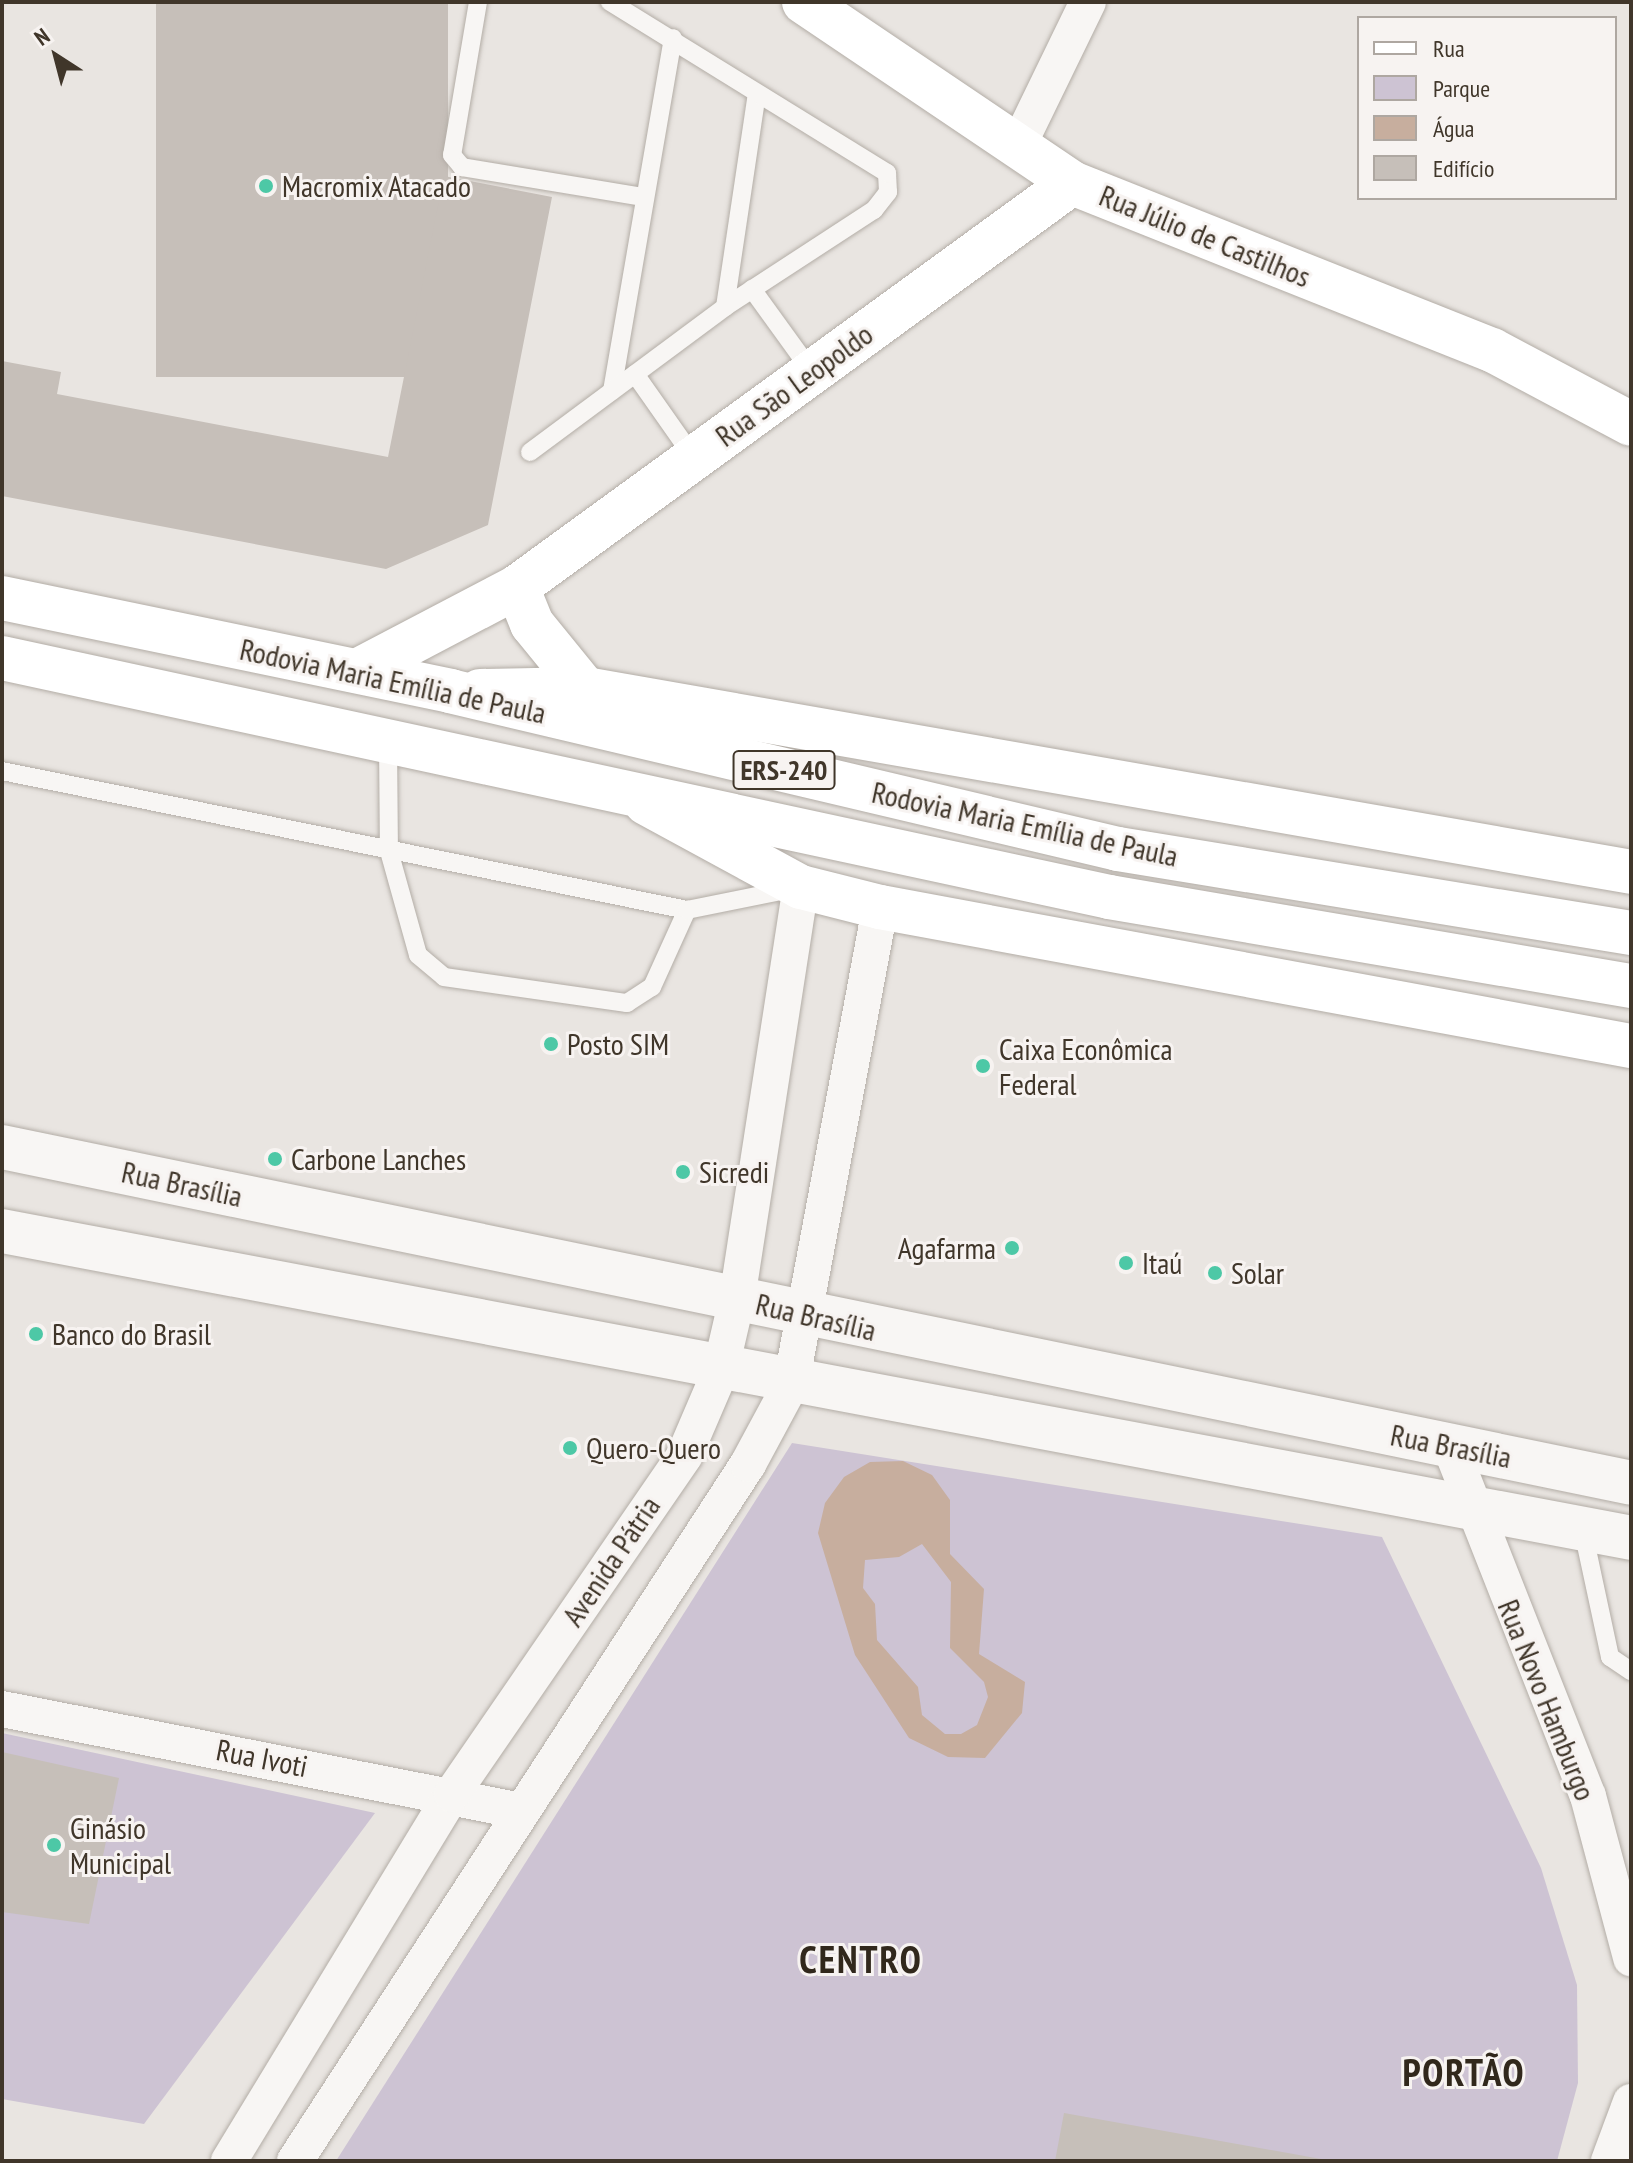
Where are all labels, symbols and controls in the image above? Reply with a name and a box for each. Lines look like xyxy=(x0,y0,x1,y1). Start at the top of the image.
north arrow xyxy=(16,16,96,96)
legend xyxy=(1357,16,1617,200)
text: N xyxy=(29,22,55,51)
text: Rua xyxy=(1433,33,1465,64)
text: Parque xyxy=(1433,73,1490,104)
text: Água xyxy=(1433,113,1474,144)
text: Edifício xyxy=(1433,153,1494,184)
place label: Macromix Atacado xyxy=(282,168,472,204)
marker: Macromix Atacado xyxy=(257,177,275,195)
street label: Rua Júlio de Castilhos xyxy=(1094,177,1316,295)
street label: Rua São Leopoldo xyxy=(709,316,879,454)
street label: Rodovia Maria Emília de Paula xyxy=(237,631,549,731)
road number: ERS-240 xyxy=(732,746,836,794)
street label: Rodovia Maria Emília de Paula xyxy=(869,774,1181,874)
place label: Posto SIM xyxy=(567,1026,669,1062)
place label: Caixa Econômica Federal xyxy=(999,1031,1172,1102)
marker: Posto SIM xyxy=(542,1035,560,1053)
marker: Caixa Econômica Federal xyxy=(974,1057,992,1075)
place label: Carbone Lanches xyxy=(291,1141,466,1177)
marker: Carbone Lanches xyxy=(266,1150,284,1168)
street label: Rua Brasília xyxy=(118,1154,246,1214)
place label: Sicredi xyxy=(699,1154,769,1190)
marker: Sicredi xyxy=(674,1163,692,1181)
place label: Agafarma xyxy=(898,1230,996,1266)
marker: Agafarma xyxy=(1003,1239,1021,1257)
place label: Itaú xyxy=(1142,1245,1182,1281)
marker: Itaú xyxy=(1117,1254,1135,1272)
place label: Solar xyxy=(1231,1255,1284,1291)
marker: Solar xyxy=(1206,1264,1224,1282)
street label: Rua Brasília xyxy=(752,1286,880,1348)
place label: Banco do Brasil xyxy=(52,1316,211,1352)
marker: Banco do Brasil xyxy=(27,1325,45,1343)
street label: Rua Brasília xyxy=(1388,1417,1514,1475)
place label: Quero-Quero xyxy=(586,1430,721,1466)
marker: Quero-Quero xyxy=(561,1439,579,1457)
street label: Avenida Pátria xyxy=(554,1489,668,1633)
street label: Rua Novo Hamburgo xyxy=(1490,1594,1604,1806)
street label: Rua Ivoti xyxy=(213,1732,311,1784)
place label: Ginásio Municipal xyxy=(70,1810,171,1880)
marker: Ginásio Municipal xyxy=(45,1836,63,1854)
district label: CENTRO xyxy=(799,1936,923,1982)
district label: PORTÃO xyxy=(1402,2049,1526,2095)

